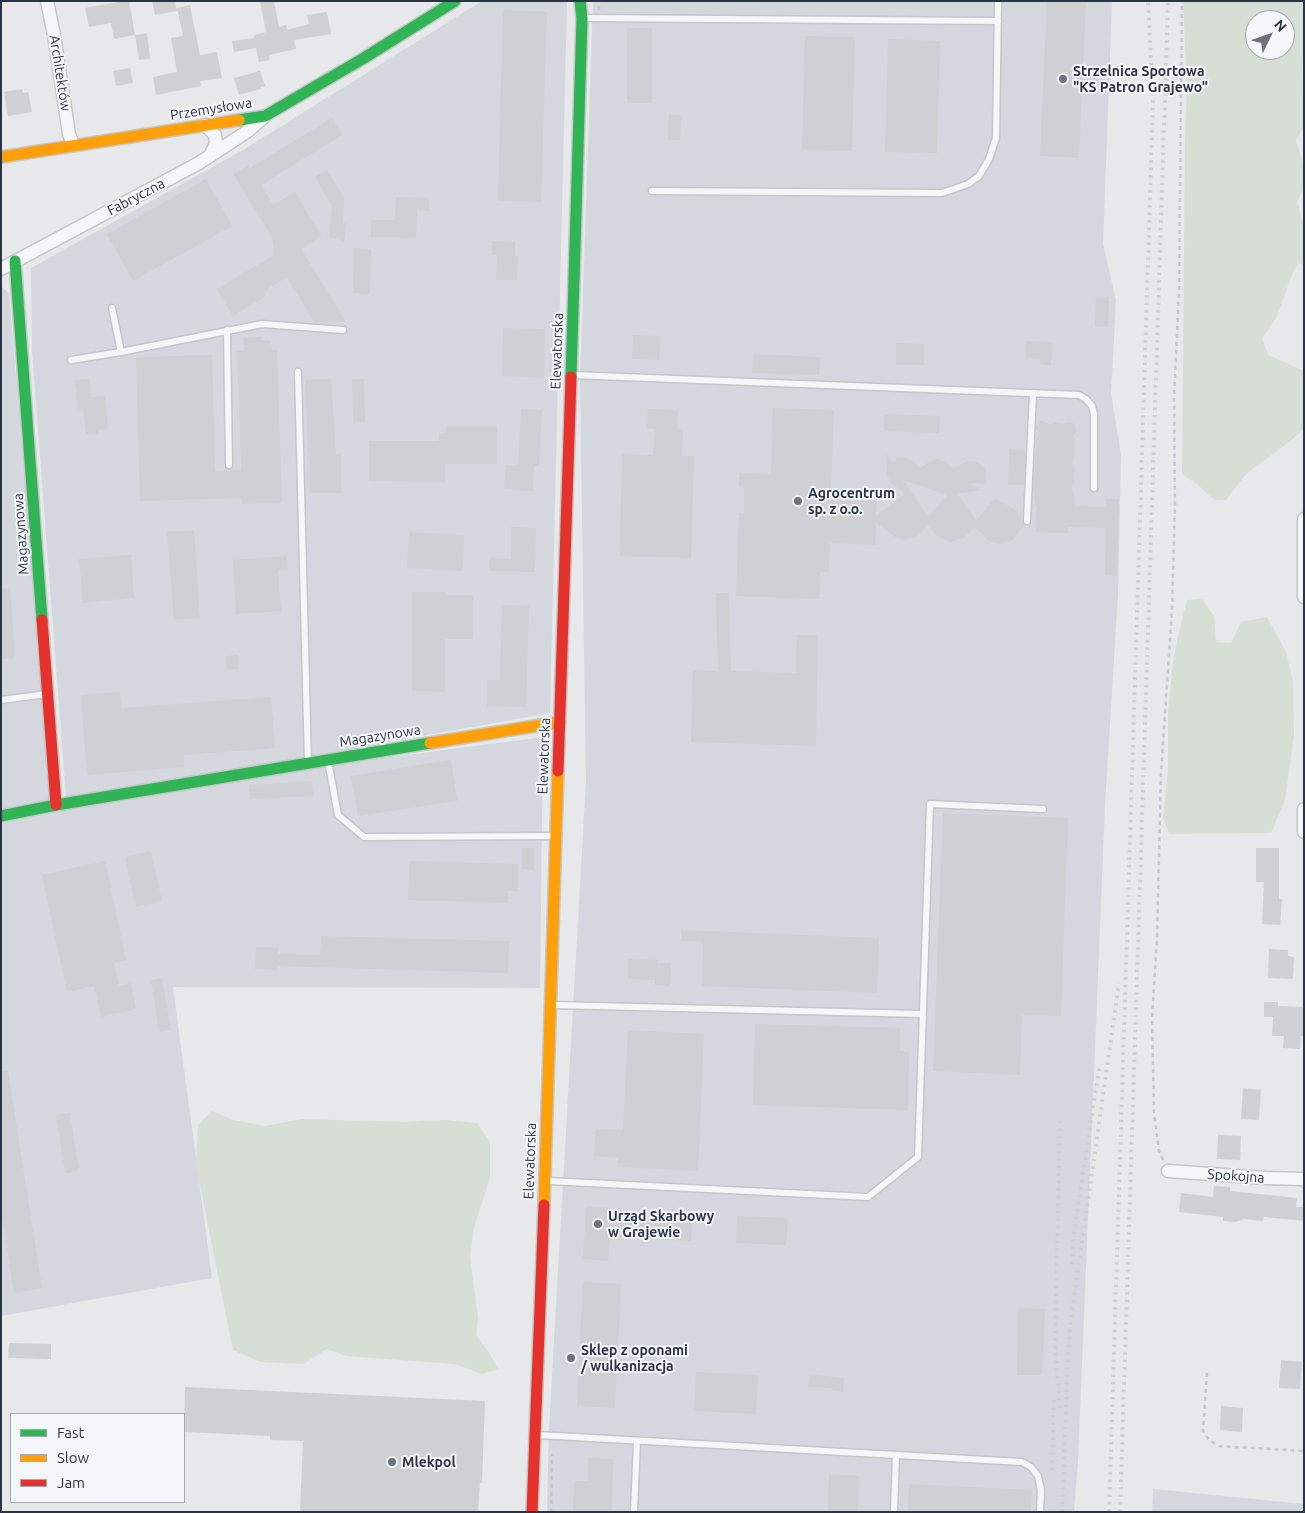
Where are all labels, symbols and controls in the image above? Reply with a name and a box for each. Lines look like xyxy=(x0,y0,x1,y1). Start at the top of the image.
north arrow xyxy=(1245,10,1295,60)
text: N xyxy=(1271,16,1290,35)
street label: Architektów xyxy=(46,34,74,112)
place label: Strzelnica Sportowa "KS Patron Grajewo" xyxy=(1073,63,1208,95)
marker: Strzelnica Sportowa "KS Patron Grajewo" xyxy=(1057,73,1069,85)
street label: Przemysłowa xyxy=(169,94,253,124)
street label: Fabryczna xyxy=(104,175,168,219)
street label: Elewatorska xyxy=(547,312,567,390)
place label: Agrocentrum sp. z o.o. xyxy=(808,485,895,518)
street label: Magazynowa xyxy=(10,492,32,576)
marker: Agrocentrum sp. z o.o. xyxy=(792,495,804,507)
street label: Elewatorska xyxy=(534,717,554,795)
street label: Magazynowa xyxy=(338,721,422,751)
street label: Elewatorska xyxy=(520,1122,540,1200)
street label: Spokojna xyxy=(1207,1166,1265,1186)
place label: Urząd Skarbowy w Grajewie xyxy=(608,1208,714,1240)
marker: Urząd Skarbowy w Grajewie xyxy=(592,1218,604,1230)
place label: Sklep z oponami / wulkanizacja xyxy=(581,1342,688,1374)
marker: Sklep z oponami / wulkanizacja xyxy=(565,1352,577,1364)
legend xyxy=(10,1413,185,1503)
text: Fast xyxy=(57,1424,84,1441)
text: Slow xyxy=(57,1449,89,1466)
place label: Mlekpol xyxy=(402,1454,456,1470)
marker: Mlekpol xyxy=(386,1456,398,1468)
text: Jam xyxy=(57,1474,85,1491)

